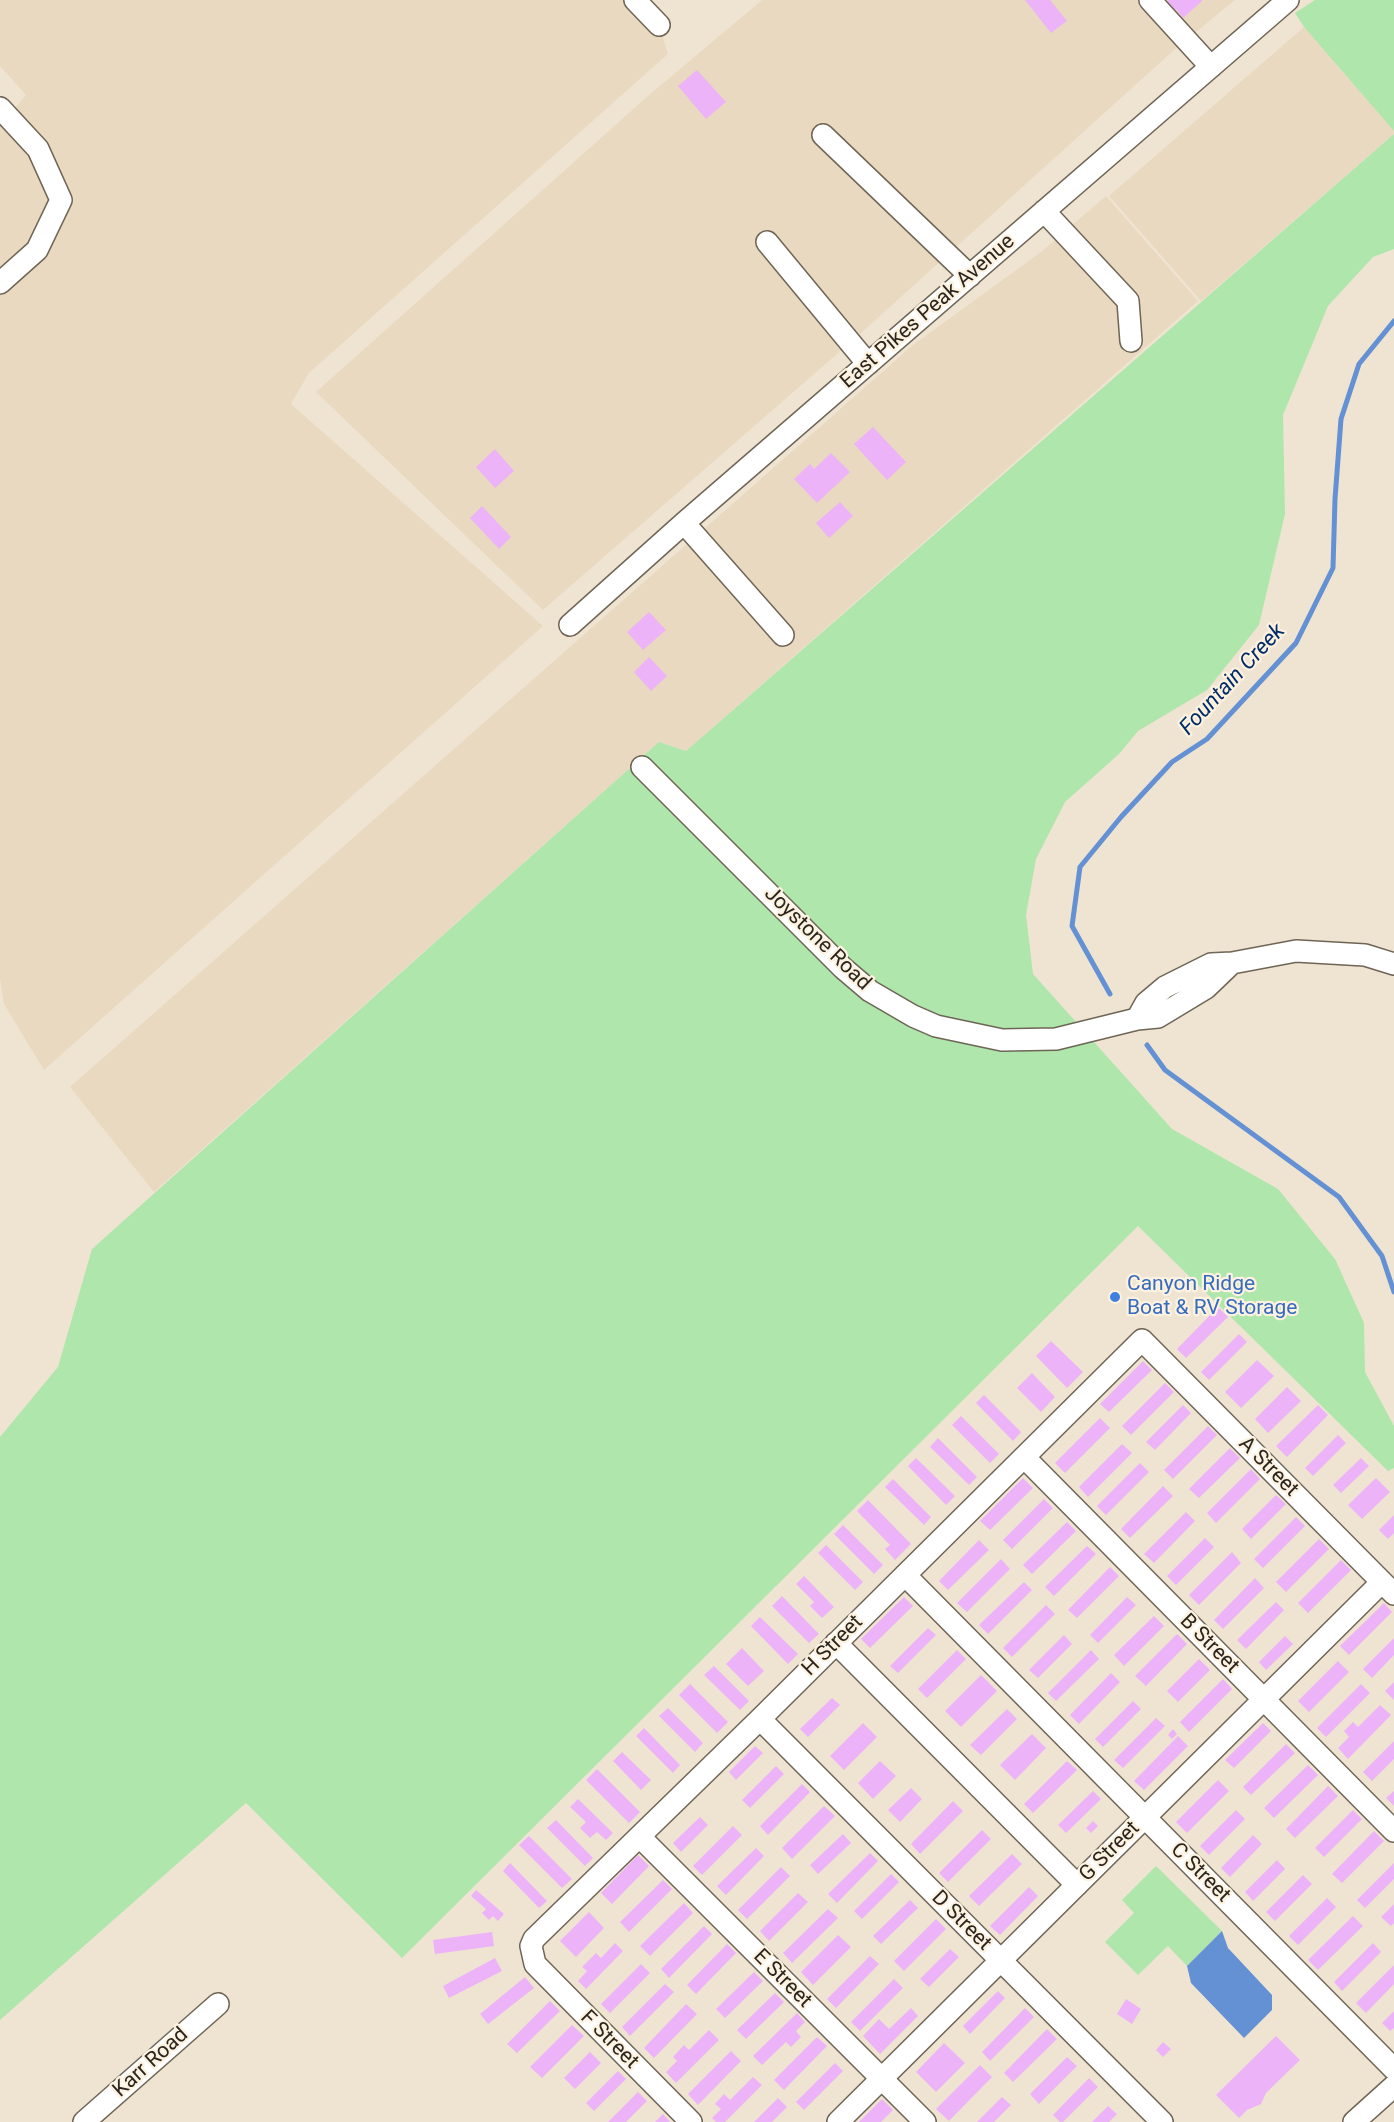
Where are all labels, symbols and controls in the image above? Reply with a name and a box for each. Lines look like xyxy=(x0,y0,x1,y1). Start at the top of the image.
street label: East Pikes Peak Avenue xyxy=(836,230,1020,394)
water label: Fountain Creek xyxy=(1175,619,1291,741)
street label: Joystone Road xyxy=(758,882,876,996)
place label: Canyon Ridge Boat & RV Storage xyxy=(1127,1272,1297,1322)
marker: Canyon Ridge Boat & RV Storage xyxy=(1108,1290,1122,1304)
street label: A Street xyxy=(1233,1432,1303,1502)
street label: B Street xyxy=(1174,1609,1244,1679)
street label: H Street xyxy=(797,1610,869,1682)
street label: G Street xyxy=(1075,1817,1145,1887)
street label: C Street xyxy=(1165,1838,1235,1908)
street label: D Street xyxy=(926,1886,996,1956)
street label: E Street xyxy=(747,1944,817,2014)
street label: F Street xyxy=(575,2006,643,2074)
street label: Karr Road xyxy=(108,2023,194,2103)

